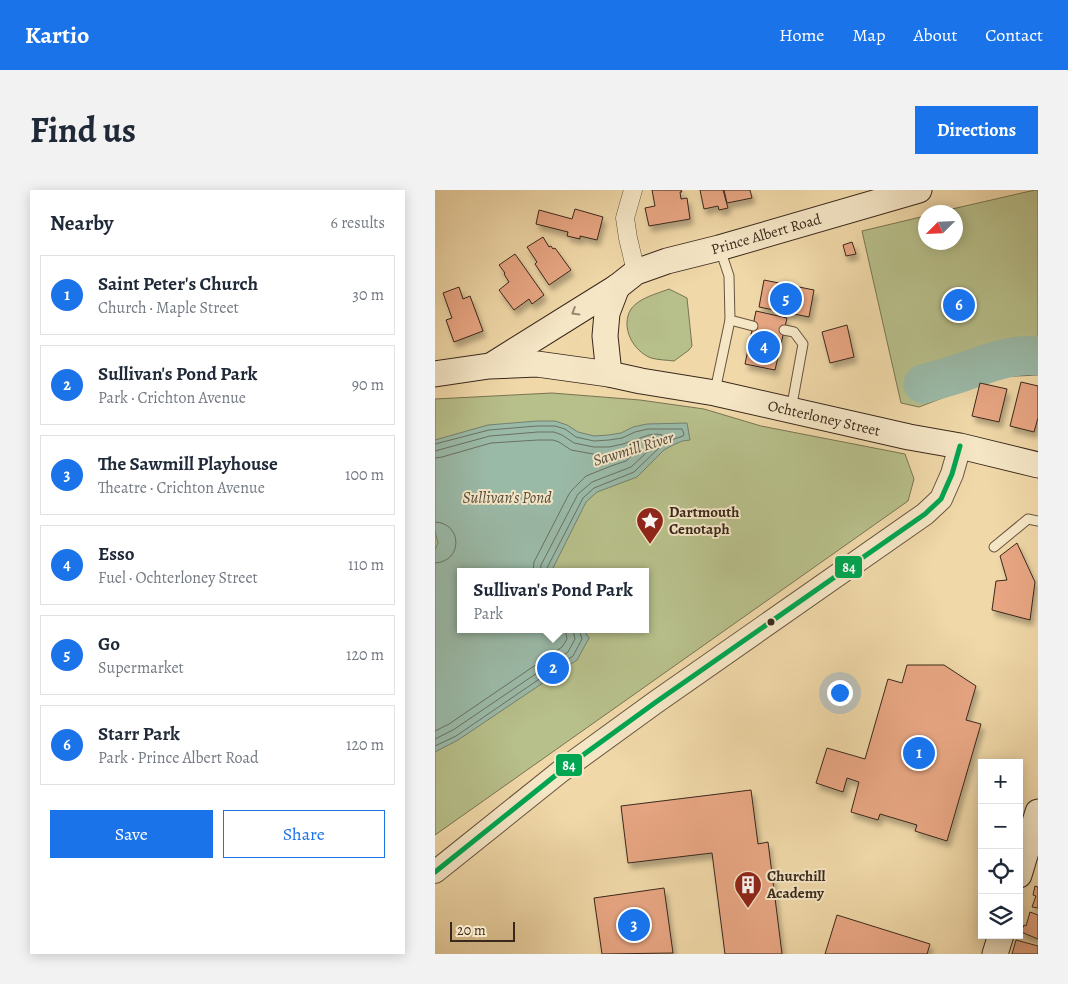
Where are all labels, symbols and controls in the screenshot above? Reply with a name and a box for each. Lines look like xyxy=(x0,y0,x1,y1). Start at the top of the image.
text: Kartio xyxy=(25,19,89,51)
text: Home xyxy=(779,23,824,47)
text: Map xyxy=(852,23,885,47)
text: About xyxy=(913,23,957,47)
text: Contact xyxy=(985,23,1043,47)
text: Find us xyxy=(30,106,136,154)
button: Directions xyxy=(915,106,1038,154)
north arrow xyxy=(918,205,963,250)
street label: Prince Albert Road xyxy=(709,208,824,259)
text: Nearby xyxy=(50,209,113,237)
text: 6 results xyxy=(331,212,385,234)
text: Saint Peter's Church xyxy=(98,271,258,297)
pin: 5 xyxy=(770,280,802,318)
text: 1 xyxy=(64,284,70,306)
text: 30 m xyxy=(352,284,384,306)
pin: 6 xyxy=(943,286,975,324)
text: Church · Maple Street xyxy=(98,297,239,319)
one-way arrow xyxy=(572,306,581,316)
pin: 4 xyxy=(748,328,780,366)
text: Sullivan's Pond Park xyxy=(98,361,257,387)
text: 2 xyxy=(63,374,71,396)
text: 90 m xyxy=(352,374,384,396)
text: Park · Crichton Avenue xyxy=(98,387,246,409)
street label: Ochterloney Street xyxy=(766,395,882,441)
water label: Sawmill River xyxy=(590,426,677,472)
text: The Sawmill Playhouse xyxy=(98,451,278,477)
text: 3 xyxy=(64,464,70,486)
text: 100 m xyxy=(345,464,384,486)
text: Theatre · Crichton Avenue xyxy=(98,477,265,499)
water label: Sullivan's Pond xyxy=(462,487,552,509)
place label: Dartmouth Cenotaph xyxy=(669,502,739,539)
place icon: Dartmouth Cenotaph xyxy=(635,506,665,545)
text: Esso xyxy=(98,541,135,567)
text: 4 xyxy=(63,554,71,576)
text: 110 m xyxy=(348,554,384,576)
line badge: 84 xyxy=(834,555,863,579)
text: 84 xyxy=(842,558,856,577)
text: Fuel · Ochterloney Street xyxy=(98,567,258,589)
popup xyxy=(457,568,649,633)
text: Sullivan's Pond Park xyxy=(473,577,633,603)
text: Park xyxy=(473,603,503,625)
unlabelled marker xyxy=(766,617,776,627)
text: Go xyxy=(98,631,120,657)
text: 5 xyxy=(64,644,70,666)
text: 120 m xyxy=(346,644,384,666)
pin: 2 xyxy=(537,649,569,687)
text: Supermarket xyxy=(98,657,184,679)
your location xyxy=(827,680,853,706)
text: Starr Park xyxy=(98,721,180,747)
text: 6 xyxy=(63,734,71,756)
text: 120 m xyxy=(346,734,384,756)
pin: 1 xyxy=(903,734,935,772)
text: Park · Prince Albert Road xyxy=(98,747,259,769)
line badge: 84 xyxy=(555,753,583,777)
text: 84 xyxy=(562,756,576,775)
map controls xyxy=(978,759,1023,939)
button: + xyxy=(978,759,1023,804)
button: − xyxy=(978,804,1023,849)
button: Save xyxy=(50,810,213,858)
button: Share xyxy=(223,810,385,858)
button: locate xyxy=(978,849,1023,894)
place label: Churchill Academy xyxy=(766,866,826,903)
building icon: Churchill Academy xyxy=(733,870,763,909)
button: layers xyxy=(978,894,1023,939)
pin: 3 xyxy=(618,906,650,944)
scale bar xyxy=(450,919,515,942)
text: 20 m xyxy=(457,921,486,940)

